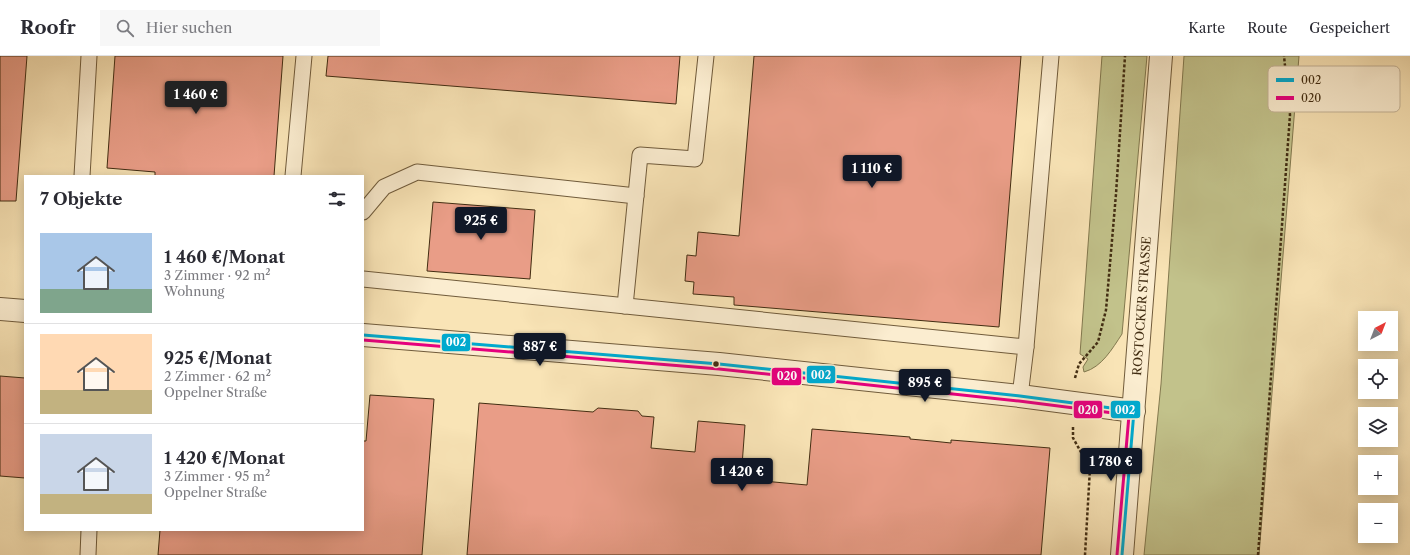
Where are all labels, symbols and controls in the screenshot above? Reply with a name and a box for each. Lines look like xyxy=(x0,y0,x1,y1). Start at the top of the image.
search box xyxy=(100,10,380,46)
text: Roofr xyxy=(20,16,76,39)
icon: search xyxy=(114,17,136,39)
text: Hier suchen xyxy=(146,18,232,37)
text: Karte xyxy=(1188,19,1225,37)
text: Route xyxy=(1247,19,1287,37)
text: Gespeichert xyxy=(1309,19,1390,37)
legend xyxy=(1268,66,1400,112)
text: 002 xyxy=(1301,73,1321,87)
pin: 1 460 € xyxy=(159,81,233,115)
text: 1 460 € xyxy=(174,86,218,102)
text: 020 xyxy=(1301,91,1321,105)
pin: 1 110 € xyxy=(835,155,909,189)
text: 1 110 € xyxy=(852,160,892,176)
icon: filters xyxy=(326,188,348,210)
text: 7 Objekte xyxy=(40,189,123,209)
pin: 925 € xyxy=(453,207,509,241)
text: 925 € xyxy=(464,212,498,228)
street label: ROSTOCKER STRASSE xyxy=(1129,236,1154,376)
text: 1 460 €/Monat xyxy=(164,247,285,267)
icon: home xyxy=(72,249,120,297)
text: 3 Zimmer · 92 m² xyxy=(164,267,271,283)
text: Wohnung xyxy=(164,283,224,299)
north arrow xyxy=(1358,311,1398,351)
map controls xyxy=(1358,311,1398,543)
line badge: 002 xyxy=(441,333,471,352)
pin: 887 € xyxy=(512,333,568,367)
text: 002 xyxy=(446,335,467,349)
text: 887 € xyxy=(523,338,557,354)
text: 925 €/Monat xyxy=(164,348,272,368)
icon: home xyxy=(72,350,120,398)
unlabelled marker xyxy=(711,359,721,369)
button: locate xyxy=(1358,359,1398,399)
line badge: 002 xyxy=(806,365,836,384)
line badge: 020 xyxy=(771,367,802,386)
text: 2 Zimmer · 62 m² xyxy=(164,368,271,384)
text: 002 xyxy=(811,368,832,382)
text: 020 xyxy=(777,369,797,383)
pin: 895 € xyxy=(897,369,953,403)
text: 895 € xyxy=(908,374,942,390)
text: Oppelner Straße xyxy=(164,384,267,400)
line badge: 020 xyxy=(1073,400,1103,419)
line badge: 002 xyxy=(1110,400,1141,419)
text: 020 xyxy=(1078,403,1098,417)
text: 002 xyxy=(1115,403,1136,417)
button: layers xyxy=(1358,407,1398,447)
text: 1 420 €/Monat xyxy=(164,448,285,468)
pin: 1 780 € xyxy=(1074,448,1148,482)
icon: home xyxy=(72,450,120,498)
text: 1 780 € xyxy=(1089,453,1133,469)
button: + xyxy=(1358,455,1398,495)
pin: 1 420 € xyxy=(705,458,779,492)
text: 1 420 € xyxy=(720,463,764,479)
text: 3 Zimmer · 95 m² xyxy=(164,468,270,484)
text: Oppelner Straße xyxy=(164,484,267,500)
button: − xyxy=(1358,503,1398,543)

